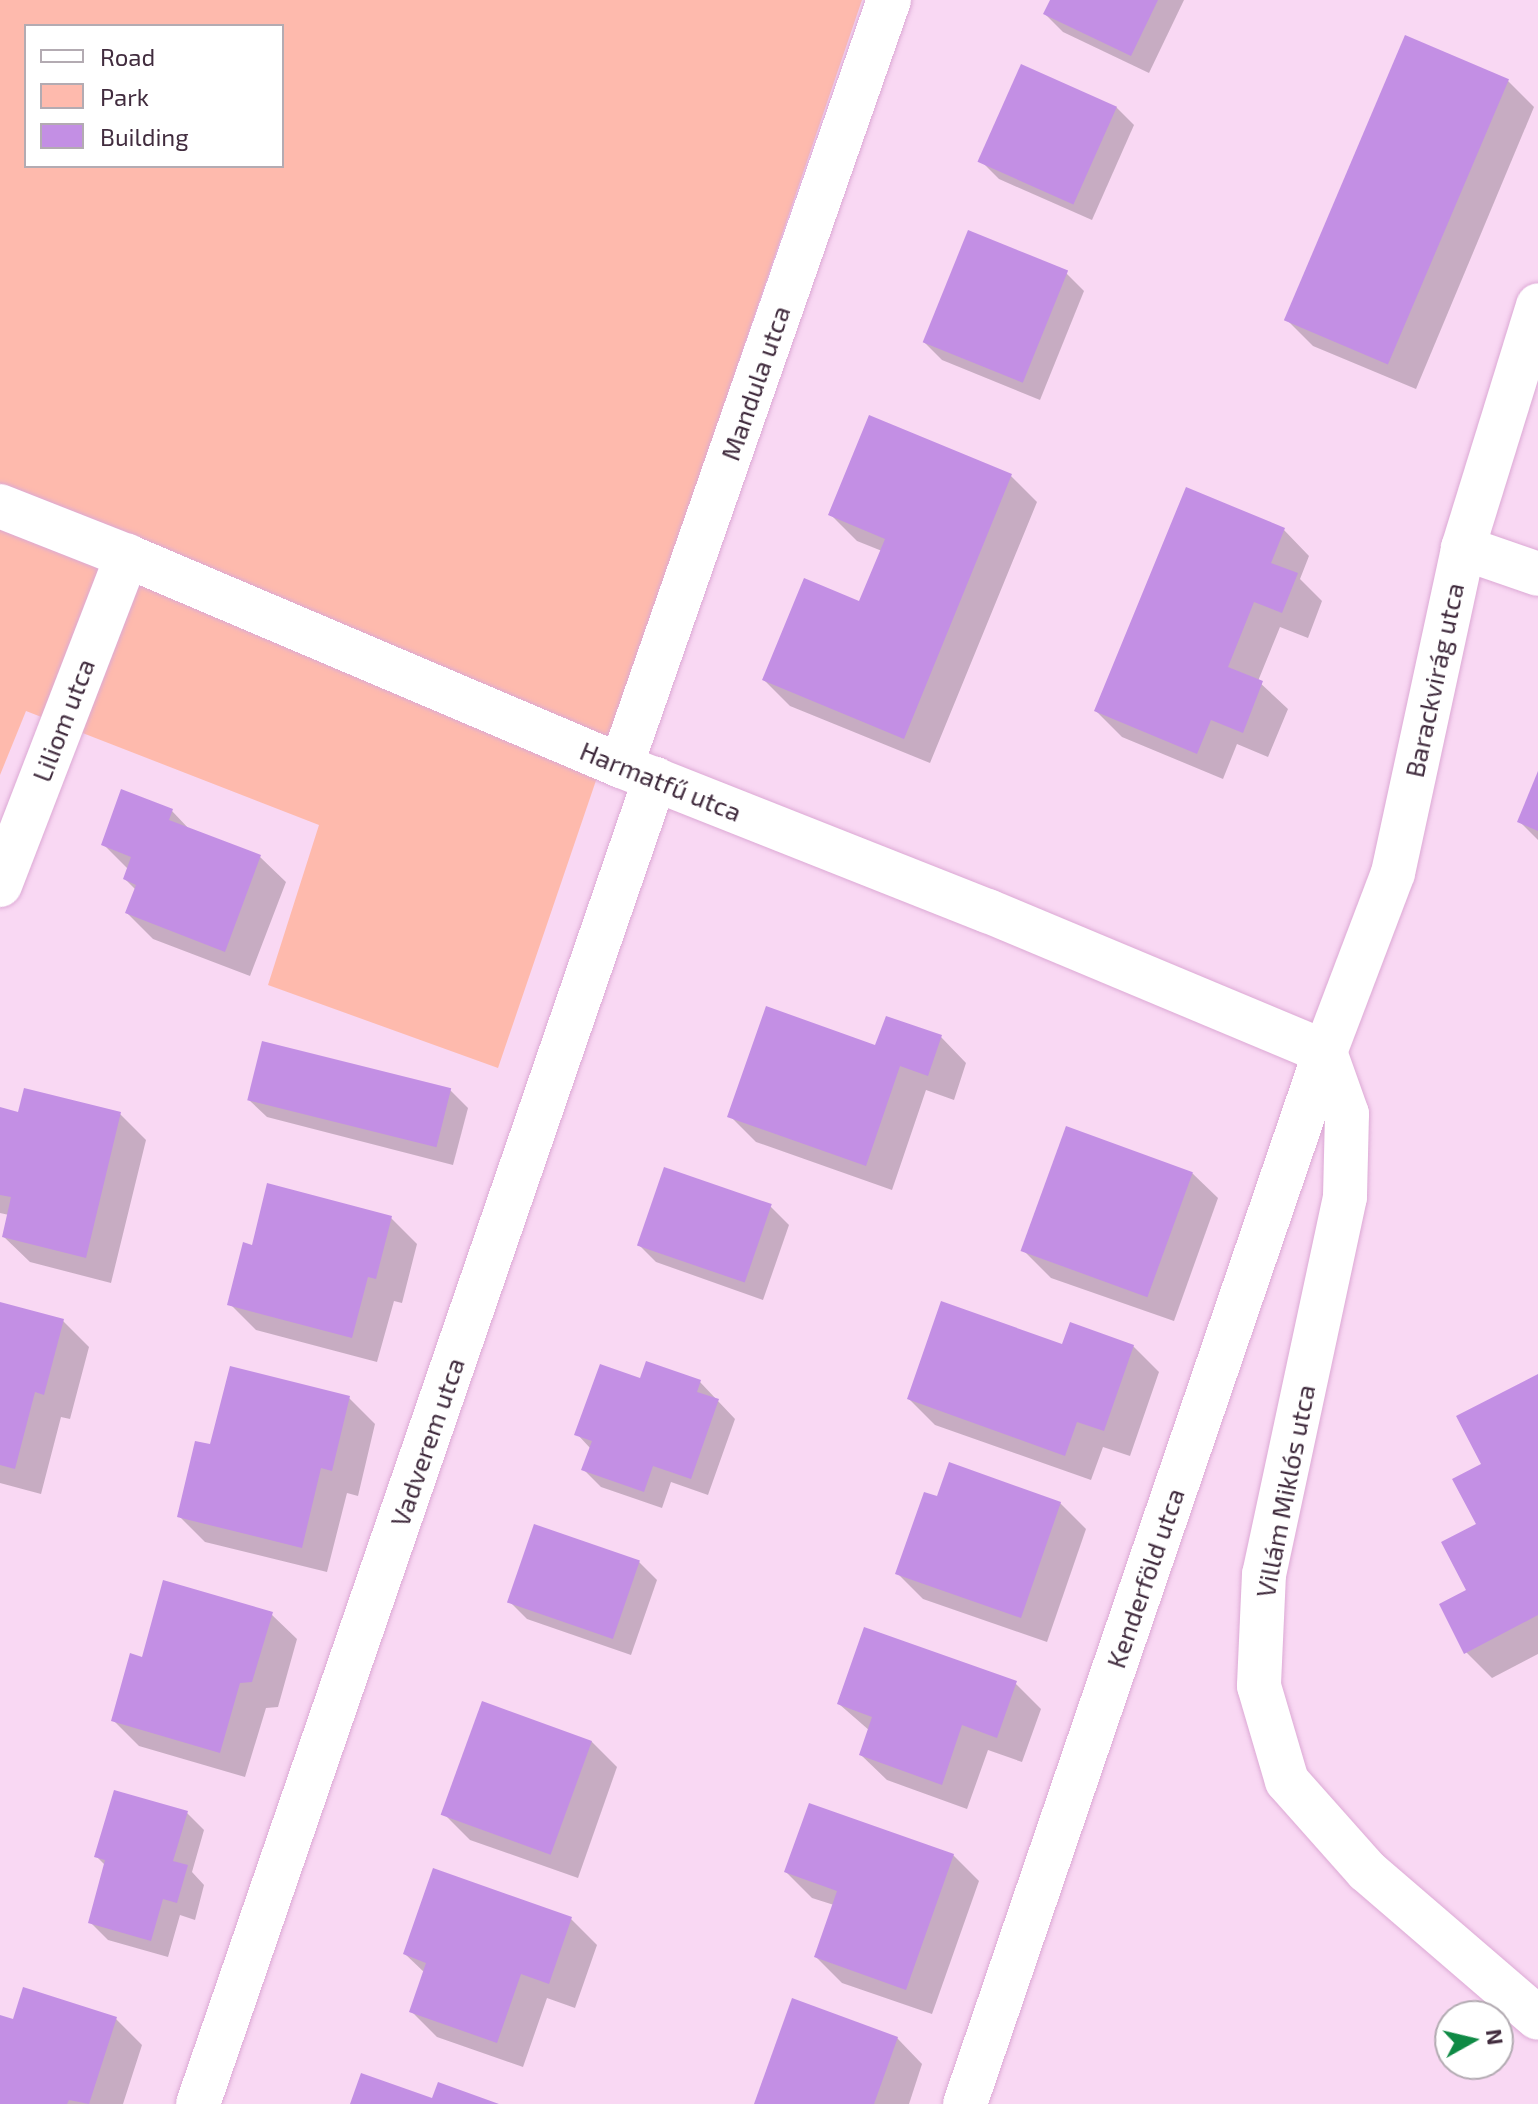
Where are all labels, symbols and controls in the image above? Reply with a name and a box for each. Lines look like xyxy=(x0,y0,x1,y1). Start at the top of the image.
legend xyxy=(24,24,284,168)
text: Road xyxy=(100,42,155,71)
text: Park xyxy=(100,82,149,111)
text: Building xyxy=(100,122,189,151)
street label: Mandula utca xyxy=(714,302,796,464)
street label: Barackvirág utca xyxy=(1398,580,1470,780)
street label: Liliom utca xyxy=(25,654,101,786)
street label: Harmatfű utca xyxy=(576,734,746,828)
street label: Vadverem utca xyxy=(384,1354,470,1530)
street label: Villám Miklós utca xyxy=(1249,1382,1321,1600)
street label: Kenderföld utca xyxy=(1100,1484,1190,1672)
north arrow xyxy=(1434,2000,1514,2080)
text: N xyxy=(1482,2027,1510,2047)

